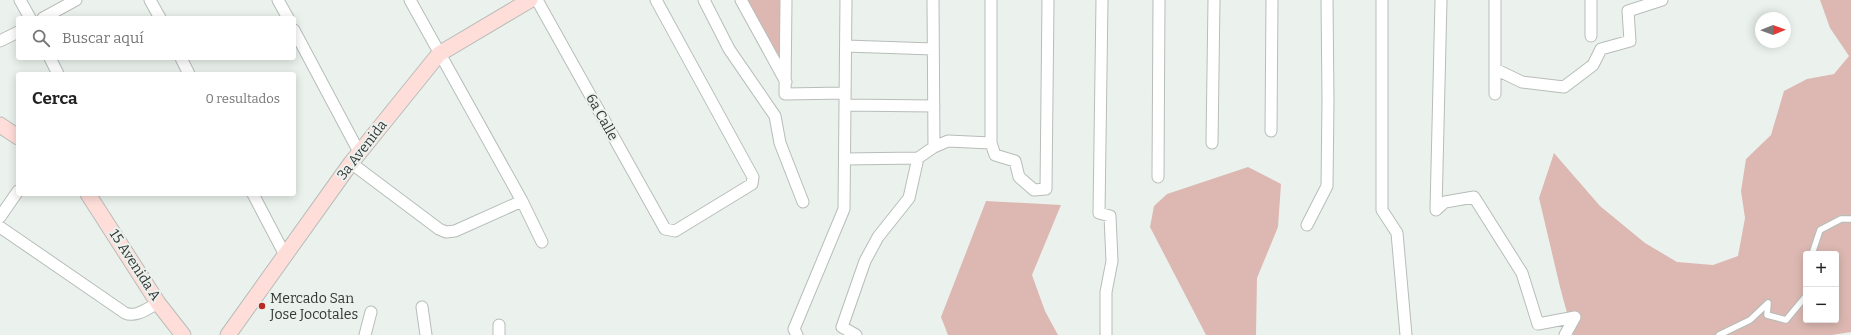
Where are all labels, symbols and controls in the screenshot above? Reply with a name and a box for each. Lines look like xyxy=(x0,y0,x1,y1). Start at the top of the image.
north arrow xyxy=(1755,12,1791,48)
search box xyxy=(16,16,296,60)
icon: search xyxy=(30,27,52,49)
text: Buscar aquí xyxy=(62,29,144,47)
text: Cerca xyxy=(32,88,77,109)
text: 0 resultados xyxy=(205,91,280,106)
street label: 6a Calle xyxy=(582,91,622,143)
street label: 3a Avenida xyxy=(333,117,391,183)
street label: 15 Avenida A xyxy=(106,226,164,304)
map controls xyxy=(1803,251,1839,323)
button: + xyxy=(1803,251,1839,287)
button: − xyxy=(1803,287,1839,323)
place label: Mercado San Jose Jocotales xyxy=(269,290,358,323)
marker: Mercado San Jose Jocotales xyxy=(257,301,267,311)

